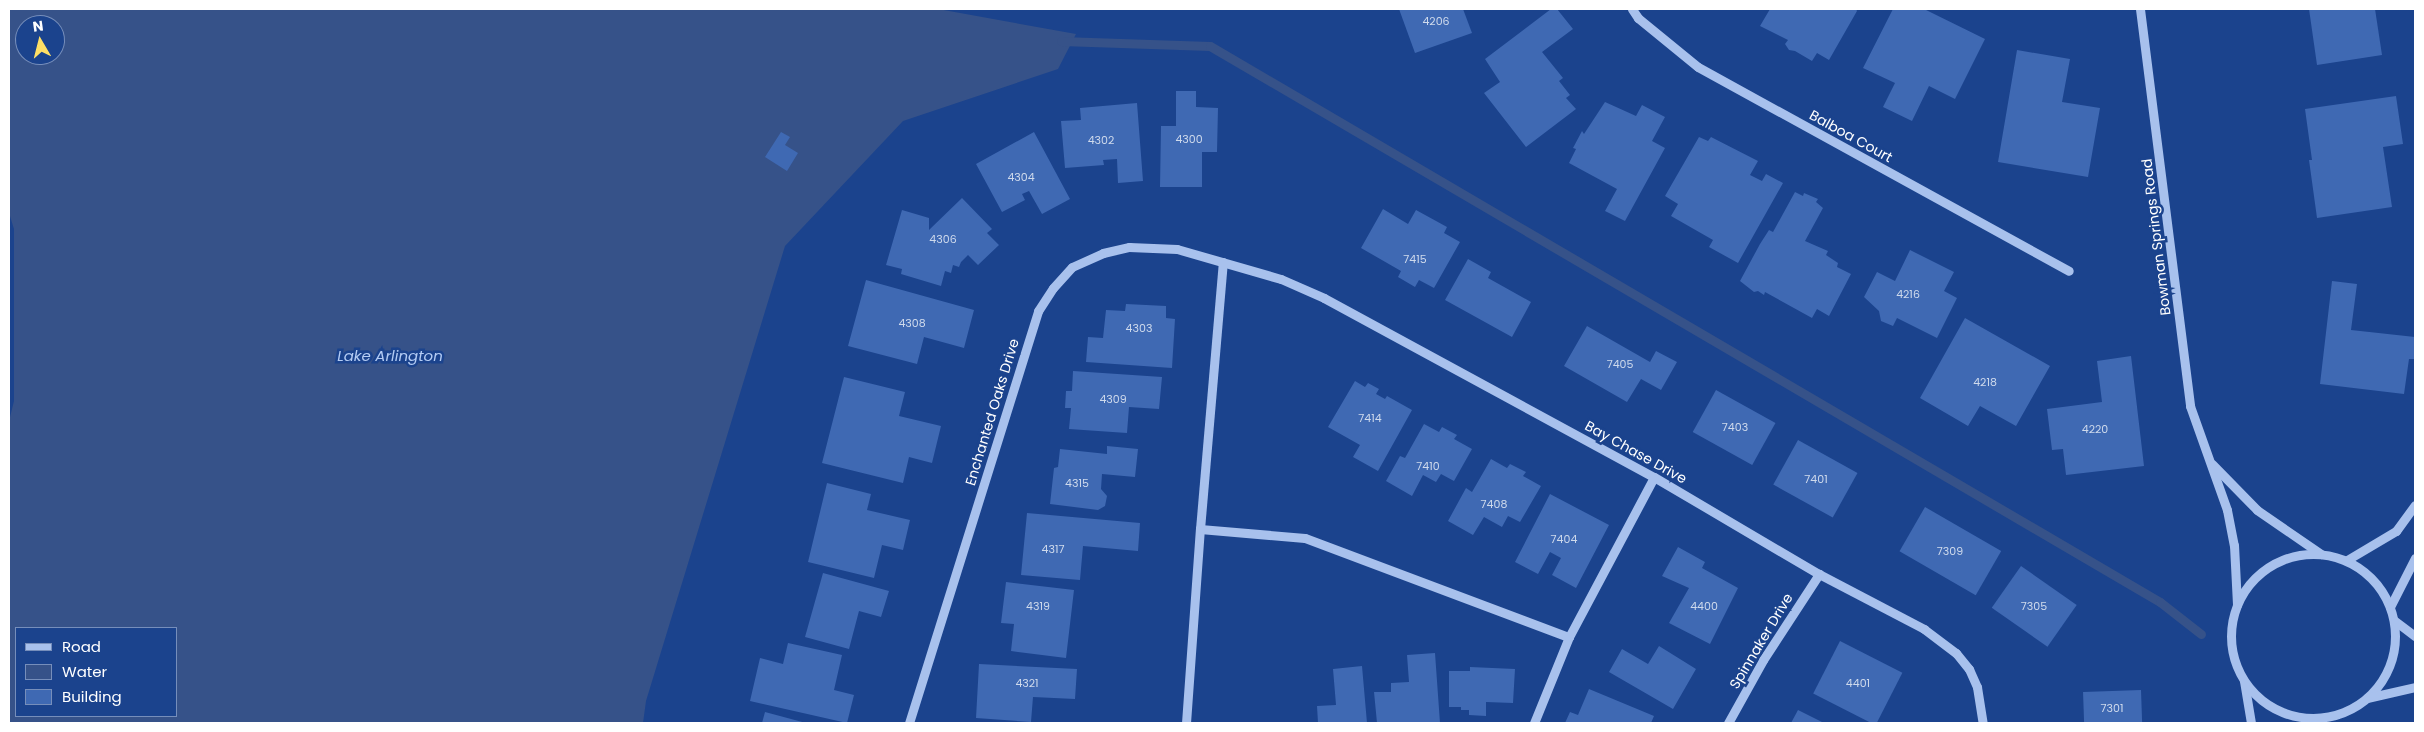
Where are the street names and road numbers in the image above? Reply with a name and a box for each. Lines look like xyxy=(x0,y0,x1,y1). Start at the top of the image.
street label: Balboa Court xyxy=(1807,106,1895,166)
street label: Bowman Springs Road xyxy=(2138,158,2174,316)
street label: Enchanted Oaks Drive xyxy=(962,336,1022,488)
street label: Bay Chase Drive xyxy=(1582,417,1690,487)
street label: Spinnaker Drive xyxy=(1726,590,1796,692)

